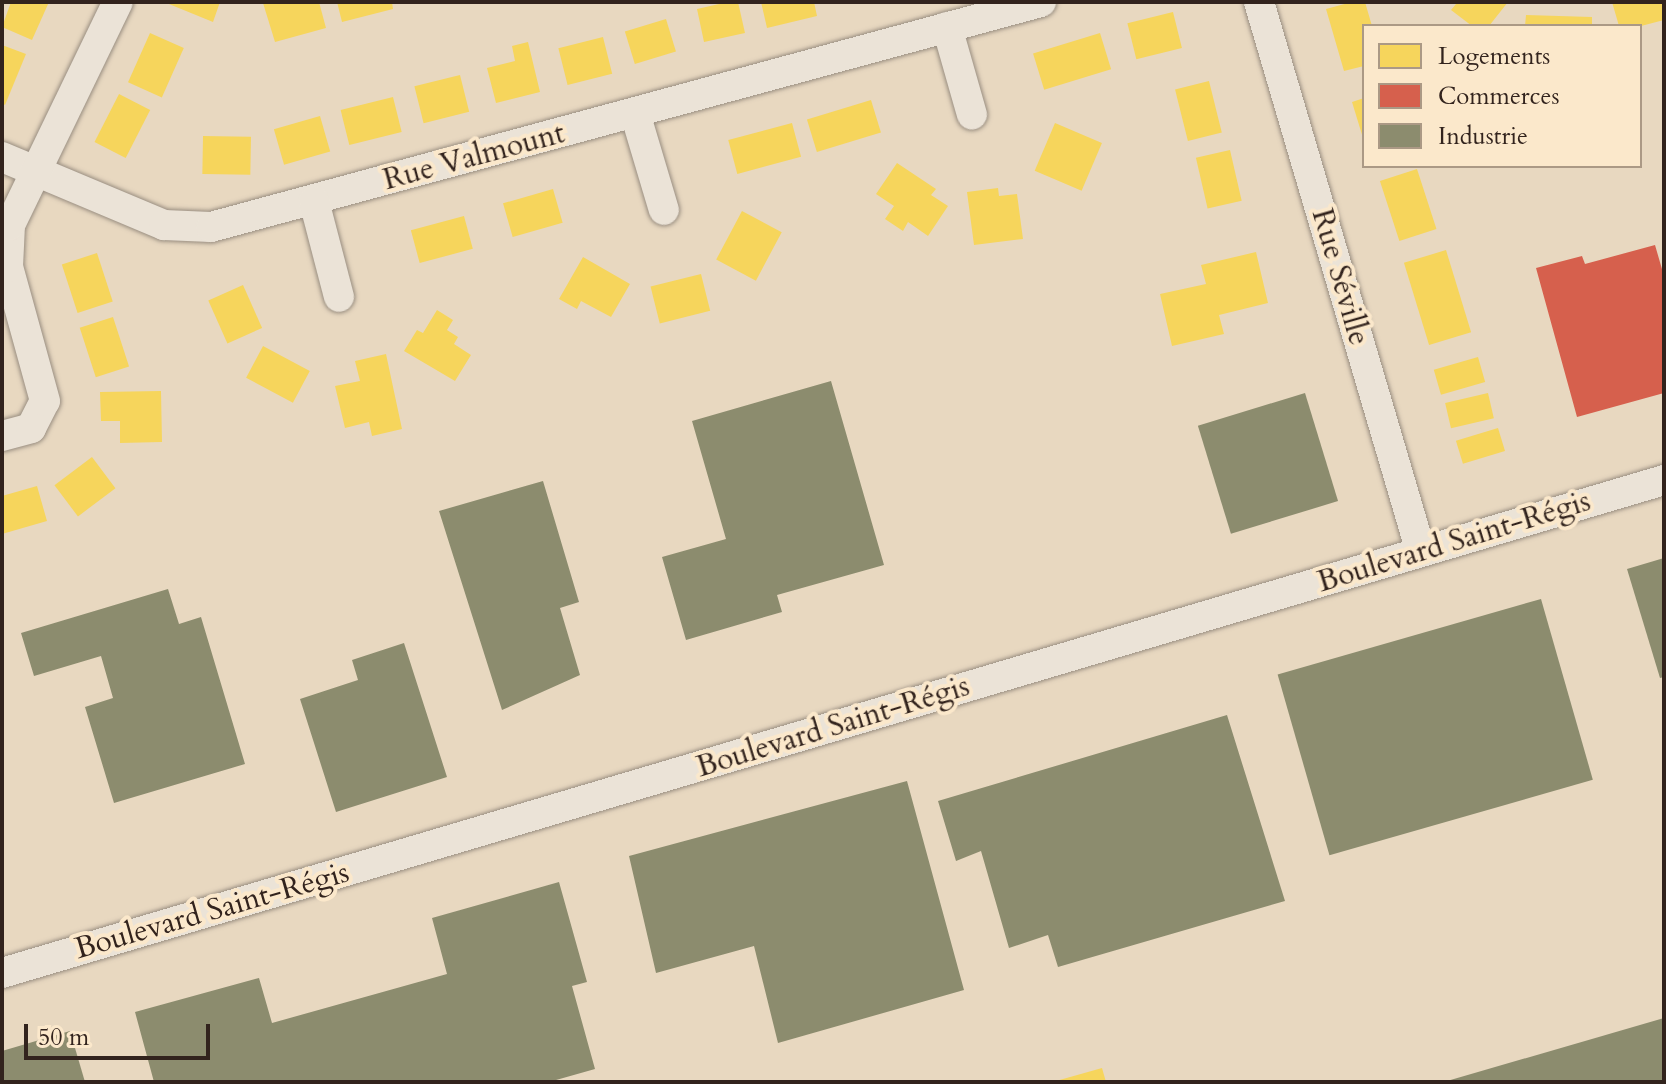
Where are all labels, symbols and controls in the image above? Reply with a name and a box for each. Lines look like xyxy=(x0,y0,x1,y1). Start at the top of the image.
legend xyxy=(1362,24,1642,168)
text: Logements xyxy=(1438,40,1550,73)
text: Commerces xyxy=(1438,80,1559,113)
street label: Rue Valmount xyxy=(379,116,569,198)
text: Industrie xyxy=(1438,120,1528,153)
street label: Rue Séville xyxy=(1303,205,1377,349)
street label: Boulevard Saint-Régis xyxy=(1313,483,1595,601)
street label: Boulevard Saint-Régis xyxy=(692,668,974,786)
street label: Boulevard Saint-Régis xyxy=(71,855,353,967)
scale bar xyxy=(28,1008,214,1058)
text: 50 m xyxy=(38,1021,89,1054)

